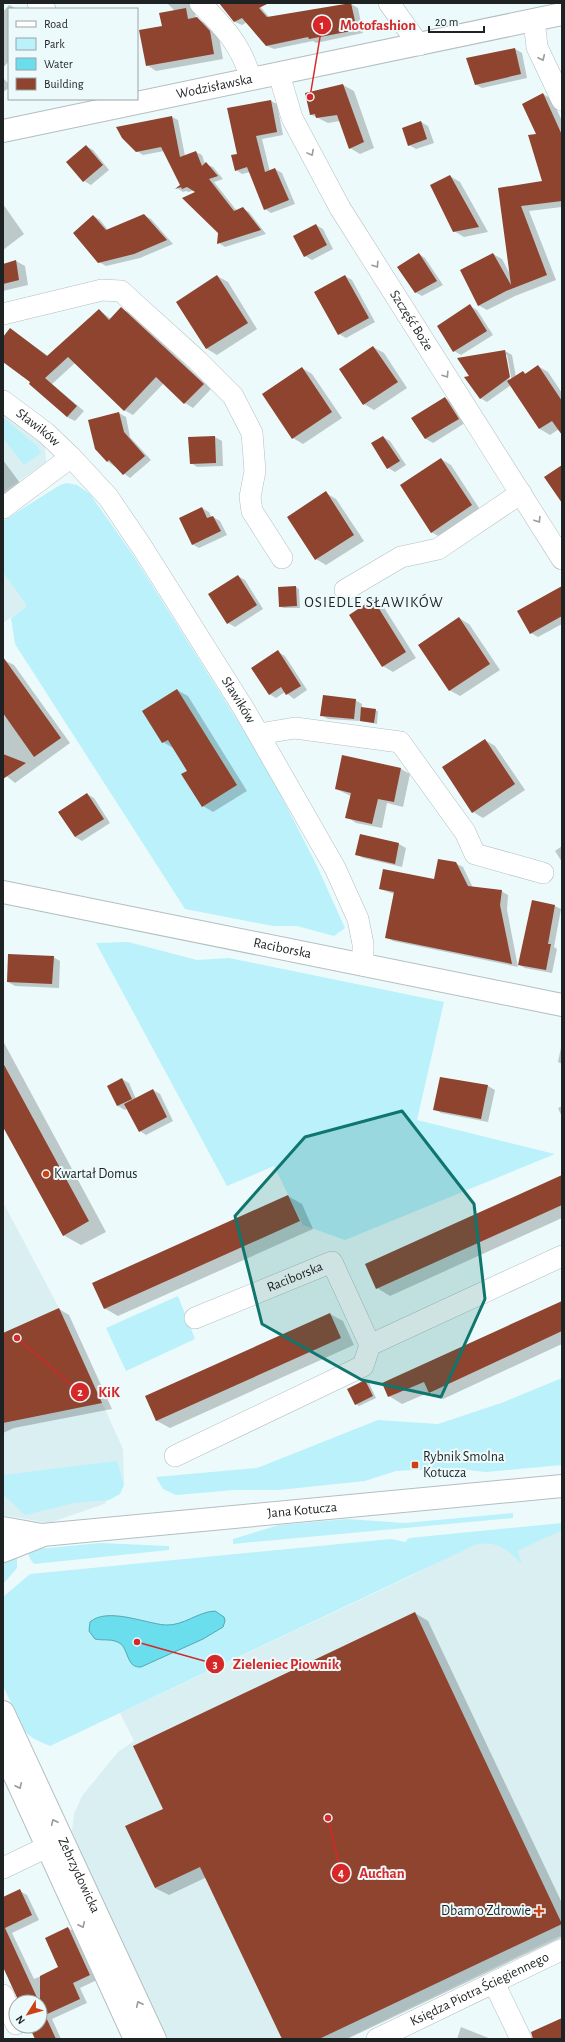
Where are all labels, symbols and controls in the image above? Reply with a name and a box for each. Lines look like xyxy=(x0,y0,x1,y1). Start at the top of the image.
legend xyxy=(8,8,138,100)
scale bar xyxy=(429,8,484,34)
callout: Motofashion xyxy=(312,11,424,38)
text: 20 m xyxy=(435,16,458,28)
text: Road xyxy=(44,18,68,30)
text: Motofashion xyxy=(340,18,416,33)
text: 1 xyxy=(320,19,324,31)
text: Park xyxy=(44,38,65,50)
one-way arrow xyxy=(537,53,545,61)
text: Water xyxy=(44,58,73,70)
street label: Wodzisławska xyxy=(175,72,254,102)
text: Building xyxy=(44,78,84,90)
one-way arrow xyxy=(306,148,313,156)
one-way arrow xyxy=(371,261,378,268)
street label: Szczęść Boże xyxy=(387,288,435,353)
one-way arrow xyxy=(441,371,448,378)
street label: Sławików xyxy=(13,406,63,450)
one-way arrow xyxy=(533,516,540,523)
district label: OSIEDLE SŁAWIKÓW xyxy=(304,593,444,610)
street label: Sławików xyxy=(219,674,258,726)
street label: Raciborska xyxy=(252,936,313,961)
place label: Kwartał Domus xyxy=(54,1167,138,1181)
marker: Kwartał Domus xyxy=(41,1169,51,1179)
street label: Raciborska xyxy=(265,1259,325,1295)
callout: KiK xyxy=(70,1378,128,1405)
text: KiK xyxy=(98,1385,120,1400)
text: 2 xyxy=(77,1386,83,1398)
place label: Rybnik Smolna Kotucza xyxy=(423,1450,505,1480)
marker: Rybnik Smolna Kotucza xyxy=(410,1460,420,1470)
street label: Jana Kotucza xyxy=(267,1500,338,1521)
callout: Zieleniec Piownik xyxy=(205,1650,347,1677)
text: Zieleniec Piownik xyxy=(233,1657,340,1672)
text: 3 xyxy=(212,1658,218,1670)
one-way arrow xyxy=(14,1781,22,1789)
one-way arrow xyxy=(51,1819,59,1827)
street label: Zebrzydowicka xyxy=(55,1835,103,1916)
callout: Auchan xyxy=(331,1860,412,1887)
text: Auchan xyxy=(359,1866,405,1881)
text: 4 xyxy=(338,1867,344,1879)
place label: Dbam o Zdrowie xyxy=(441,1904,531,1918)
marker: Dbam o Zdrowie xyxy=(534,1906,544,1916)
one-way arrow xyxy=(77,1920,85,1928)
street label: Księdza Piotra Ściegiennego xyxy=(408,1950,551,2029)
north arrow xyxy=(8,1994,48,2034)
one-way arrow xyxy=(136,2000,144,2008)
text: N xyxy=(14,2013,27,2026)

